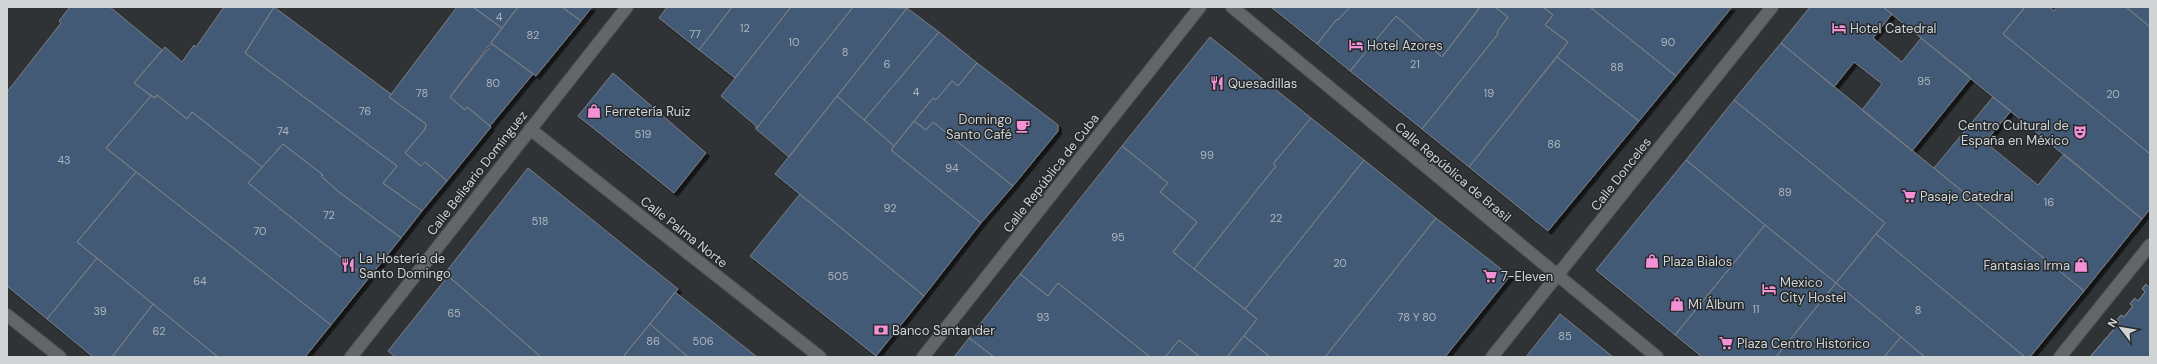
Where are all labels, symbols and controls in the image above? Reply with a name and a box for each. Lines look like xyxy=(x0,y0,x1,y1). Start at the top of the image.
house number: 4 xyxy=(496,10,503,24)
hotel icon: Hotel Catedral xyxy=(1831,20,1847,36)
place label: Hotel Catedral xyxy=(1850,20,1936,37)
house number: 12 xyxy=(740,21,750,35)
house number: 77 xyxy=(689,27,701,41)
house number: 82 xyxy=(527,28,539,42)
house number: 10 xyxy=(789,35,799,49)
house number: 90 xyxy=(1661,35,1675,49)
hotel icon: Hotel Azores xyxy=(1348,37,1364,53)
place label: Hotel Azores xyxy=(1367,37,1443,54)
house number: 8 xyxy=(842,45,848,59)
house number: 6 xyxy=(884,57,891,71)
house number: 21 xyxy=(1410,57,1420,71)
house number: 88 xyxy=(1610,60,1624,74)
house number: 95 xyxy=(1917,74,1931,88)
restaurant icon: Quesadillas xyxy=(1209,75,1225,91)
place label: Quesadillas xyxy=(1228,75,1297,92)
house number: 80 xyxy=(486,76,500,90)
house number: 4 xyxy=(913,85,920,99)
house number: 78 xyxy=(416,86,428,100)
house number: 19 xyxy=(1484,86,1494,100)
house number: 20 xyxy=(2106,87,2120,101)
shop icon: Ferretería Ruiz xyxy=(586,103,602,119)
place label: Ferretería Ruiz xyxy=(605,103,690,120)
house number: 76 xyxy=(359,104,371,118)
street label: Calle Belisario Domínguez xyxy=(423,107,531,239)
street label: Calle República de Cuba xyxy=(999,110,1103,236)
place label: Domingo Santo Café xyxy=(946,111,1012,143)
place label: Centro Cultural de España en México xyxy=(1958,117,2069,149)
cafe icon: Domingo Santo Café xyxy=(1015,118,1031,134)
street label: Calle República de Brasil xyxy=(1391,118,1515,226)
house number: 74 xyxy=(277,124,289,138)
theatre icon: Centro Cultural de España en México xyxy=(2072,124,2088,140)
house number: 519 xyxy=(634,127,652,141)
street label: Calle Donceles xyxy=(1587,134,1655,214)
house number: 86 xyxy=(1547,137,1561,151)
house number: 99 xyxy=(1200,148,1214,162)
house number: 43 xyxy=(57,153,71,167)
house number: 94 xyxy=(945,161,959,175)
house number: 89 xyxy=(1778,185,1792,199)
supermarket icon: Pasaje Catedral xyxy=(1901,188,1917,204)
place label: Pasaje Catedral xyxy=(1920,188,2013,205)
street label: Calle Palma Norte xyxy=(637,193,731,271)
house number: 16 xyxy=(2044,195,2054,209)
house number: 92 xyxy=(883,201,897,215)
house number: 72 xyxy=(323,208,335,222)
house number: 22 xyxy=(1270,211,1282,225)
house number: 518 xyxy=(532,214,548,228)
house number: 70 xyxy=(253,224,267,238)
house number: 95 xyxy=(1111,230,1125,244)
place label: La Hostería de Santo Domingo xyxy=(359,250,451,282)
shop icon: Plaza Bialos xyxy=(1644,253,1660,269)
place label: Plaza Bialos xyxy=(1663,253,1732,270)
house number: 20 xyxy=(1333,256,1347,270)
restaurant icon: La Hostería de Santo Domingo xyxy=(340,257,356,273)
place label: Fantasias Irma xyxy=(1984,257,2070,274)
shop icon: Fantasias Irma xyxy=(2073,257,2089,273)
supermarket icon: 7-Eleven xyxy=(1482,268,1498,284)
place label: 7-Eleven xyxy=(1501,268,1553,285)
house number: 505 xyxy=(828,269,849,283)
house number: 64 xyxy=(193,274,207,288)
place label: Mexico City Hostel xyxy=(1780,274,1846,306)
hotel icon: Mexico City Hostel xyxy=(1761,281,1777,297)
place label: Mi Álbum xyxy=(1688,295,1744,313)
shop icon: Mi Álbum xyxy=(1669,296,1685,312)
house number: 11 xyxy=(1753,302,1759,316)
house number: 8 xyxy=(1915,303,1921,317)
house number: 39 xyxy=(93,304,107,318)
house number: 65 xyxy=(447,306,461,320)
north arrow xyxy=(2101,308,2141,348)
house number: 93 xyxy=(1036,310,1050,324)
house number: 78 Y 80 xyxy=(1398,310,1436,324)
text: N xyxy=(2104,316,2120,330)
bank icon: Banco Santander xyxy=(873,322,889,338)
place label: Banco Santander xyxy=(892,322,995,339)
house number: 62 xyxy=(153,324,165,338)
house number: 85 xyxy=(1558,329,1572,343)
house number: 86 xyxy=(646,334,660,348)
house number: 506 xyxy=(692,334,714,348)
supermarket icon: Plaza Centro Historico xyxy=(1718,335,1734,351)
place label: Plaza Centro Historico xyxy=(1737,335,1870,352)

